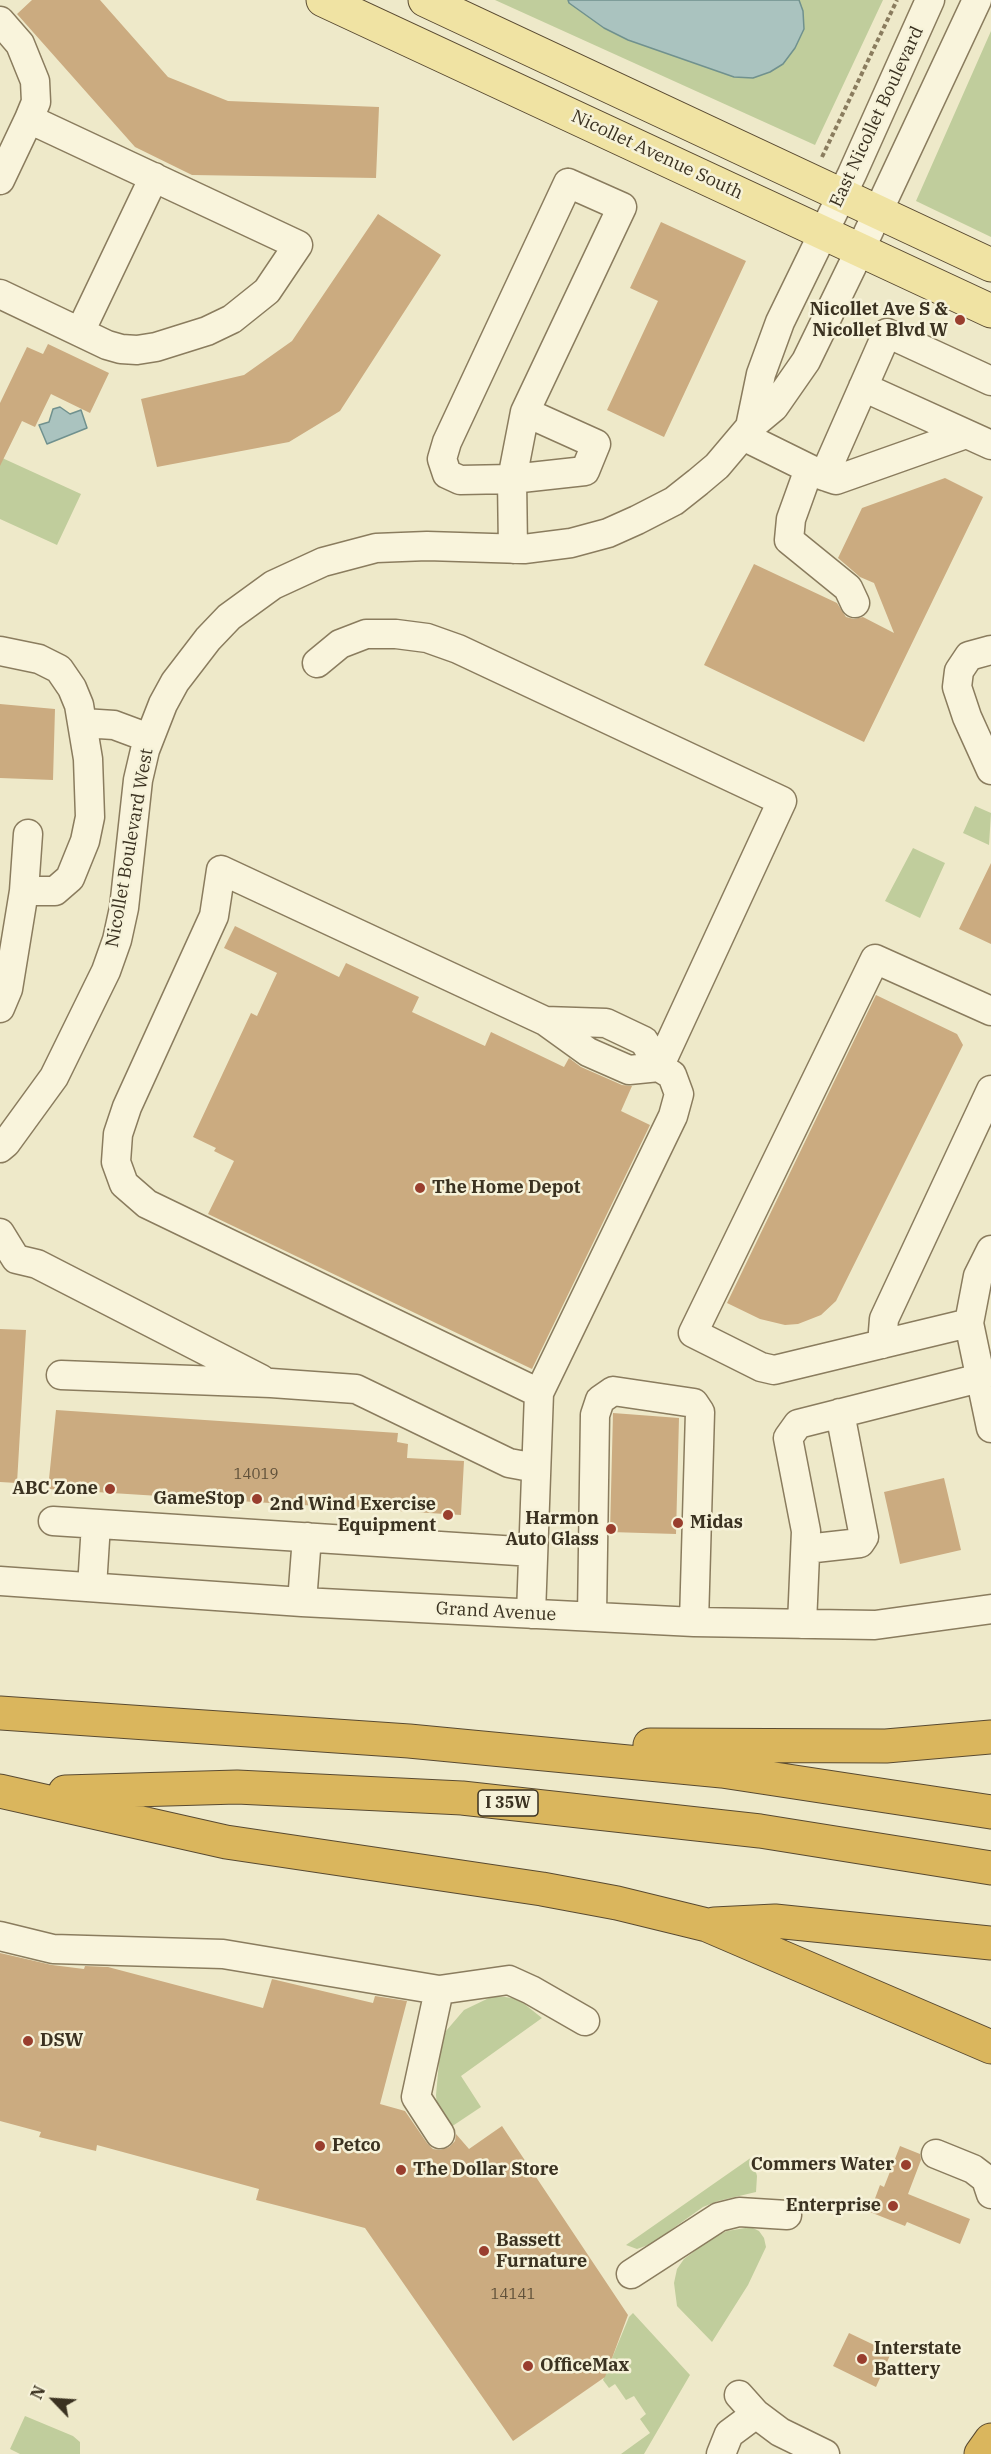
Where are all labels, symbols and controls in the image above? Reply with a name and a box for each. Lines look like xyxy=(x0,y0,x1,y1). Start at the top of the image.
street label: East Nicollet Boulevard xyxy=(826,23,928,211)
street label: Nicollet Avenue South xyxy=(568,106,746,204)
place label: Nicollet Ave S & Nicollet Blvd W xyxy=(810,299,948,342)
marker: Nicollet Ave S & Nicollet Blvd W xyxy=(953,313,967,327)
street label: Nicollet Boulevard West xyxy=(102,747,158,949)
place label: The Home Depot xyxy=(432,1177,580,1199)
marker: The Home Depot xyxy=(413,1181,427,1195)
house number: 14019 xyxy=(234,1466,278,1484)
place label: ABC Zone xyxy=(12,1478,98,1500)
marker: ABC Zone xyxy=(103,1482,117,1496)
place label: GameStop xyxy=(153,1488,245,1510)
marker: GameStop xyxy=(250,1492,264,1506)
place label: 2nd Wind Exercise Equipment xyxy=(270,1494,436,1537)
marker: 2nd Wind Exercise Equipment xyxy=(441,1508,455,1522)
place label: Harmon Auto Glass xyxy=(505,1508,599,1550)
place label: Midas xyxy=(690,1512,743,1534)
marker: Midas xyxy=(671,1516,685,1530)
marker: Harmon Auto Glass xyxy=(604,1522,618,1536)
street label: Grand Avenue xyxy=(435,1598,557,1626)
road number: I 35W xyxy=(478,1790,538,1816)
place label: DSW xyxy=(40,2030,83,2052)
marker: DSW xyxy=(21,2034,35,2048)
place label: Petco xyxy=(332,2135,381,2157)
marker: Petco xyxy=(313,2139,327,2153)
place label: Commers Water xyxy=(751,2154,894,2176)
marker: Commers Water xyxy=(899,2158,913,2172)
place label: The Dollar Store xyxy=(413,2159,559,2181)
marker: The Dollar Store xyxy=(394,2163,408,2177)
place label: Enterprise xyxy=(786,2195,881,2217)
marker: Enterprise xyxy=(886,2199,900,2213)
place label: Bassett Furnature xyxy=(496,2230,587,2272)
marker: Bassett Furnature xyxy=(477,2244,491,2258)
house number: 14141 xyxy=(491,2286,535,2304)
place label: Interstate Battery xyxy=(874,2338,962,2380)
marker: Interstate Battery xyxy=(855,2352,869,2366)
place label: OfficeMax xyxy=(540,2355,629,2377)
marker: OfficeMax xyxy=(521,2359,535,2373)
north arrow xyxy=(24,2370,84,2430)
text: N xyxy=(26,2382,49,2402)

